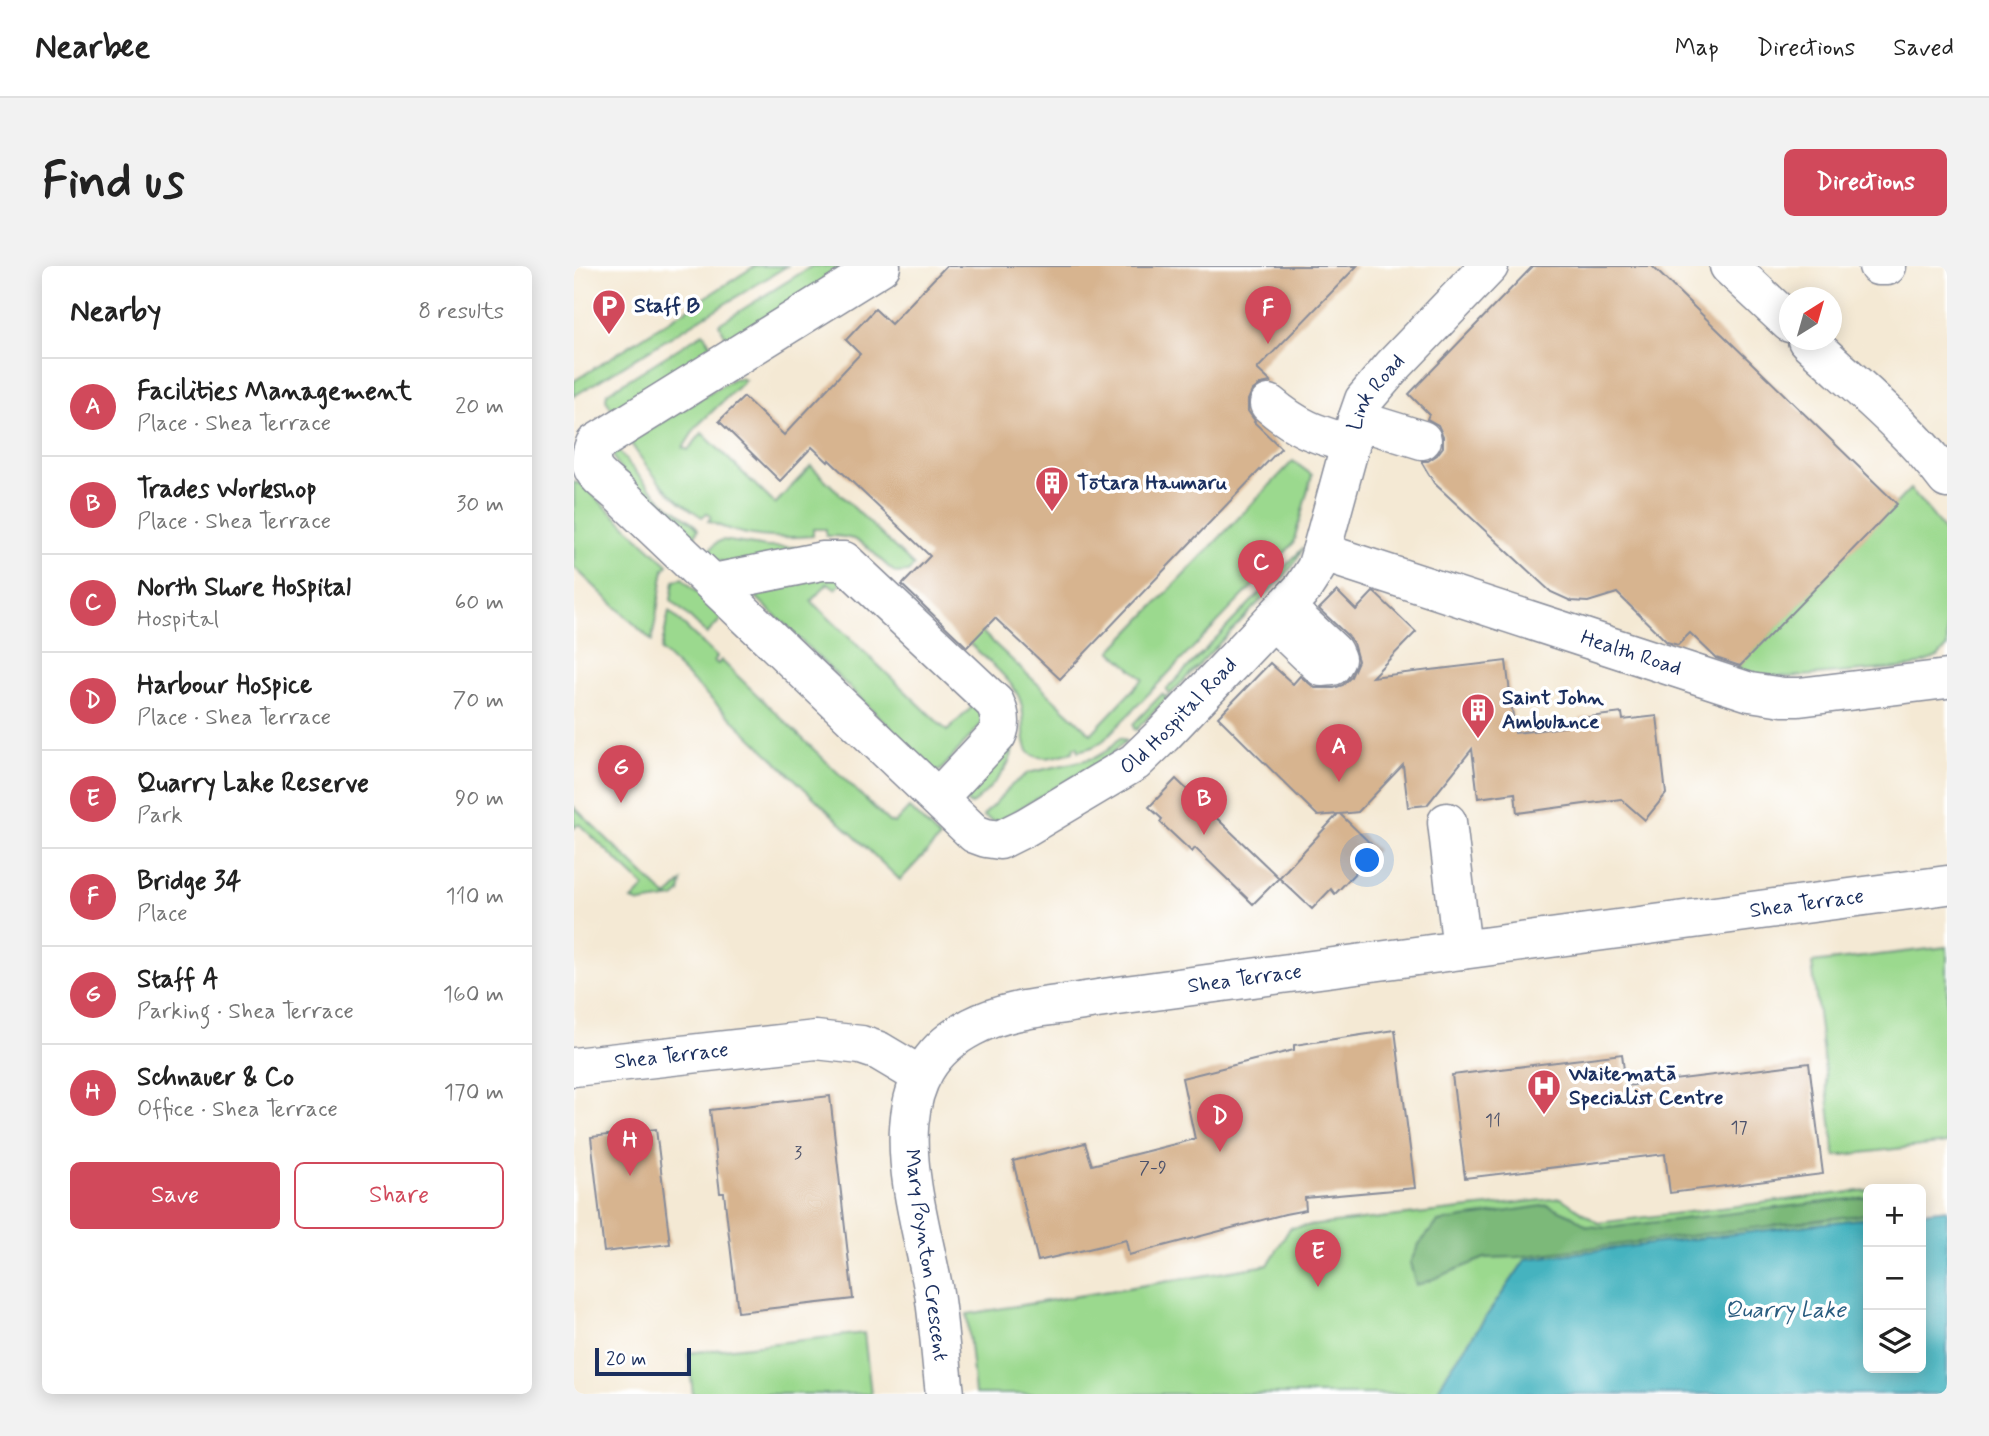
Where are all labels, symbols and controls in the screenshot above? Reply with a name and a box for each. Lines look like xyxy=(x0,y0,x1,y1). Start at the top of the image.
text: Nearbee xyxy=(35,26,150,70)
text: Map xyxy=(1675,33,1719,64)
text: Directions xyxy=(1757,33,1855,64)
text: Saved xyxy=(1893,33,1954,64)
button: Directions xyxy=(1784,149,1947,216)
text: Find us xyxy=(42,150,185,215)
pin: F xyxy=(1245,286,1291,344)
parking icon: Staff B xyxy=(590,287,628,336)
north arrow xyxy=(1779,287,1842,350)
text: Nearby xyxy=(70,292,161,331)
place label: Staff B xyxy=(634,292,700,320)
text: 8 results xyxy=(418,297,504,327)
street label: Link Road xyxy=(1341,348,1411,433)
text: Facilities Management xyxy=(137,375,412,409)
text: A xyxy=(85,392,101,422)
text: 20 m xyxy=(455,392,504,422)
text: Place · Shea Terrace xyxy=(137,409,331,439)
building icon: Tōtara Haumaru xyxy=(1033,464,1071,513)
place label: Tōtara Haumaru xyxy=(1077,469,1228,497)
text: Trades Workshop xyxy=(137,473,317,507)
text: B xyxy=(86,490,100,520)
text: 30 m xyxy=(456,490,504,520)
text: Place · Shea Terrace xyxy=(137,507,331,537)
pin: C xyxy=(1238,540,1284,598)
text: North Shore Hospital xyxy=(137,571,351,605)
text: C xyxy=(85,588,101,618)
text: 60 m xyxy=(455,588,504,618)
text: Hospital xyxy=(137,605,219,635)
street label: Health Road xyxy=(1577,624,1685,683)
street label: Old Hospital Road xyxy=(1115,651,1244,782)
text: Harbour Hospice xyxy=(137,669,312,703)
place label: Saint John Ambulance xyxy=(1502,684,1604,736)
text: D xyxy=(85,686,101,716)
text: 70 m xyxy=(452,686,504,716)
building icon: Saint John Ambulance xyxy=(1459,691,1497,740)
text: Place · Shea Terrace xyxy=(137,703,331,733)
pin: A xyxy=(1316,724,1362,782)
pin: G xyxy=(598,745,644,803)
text: Quarry Lake Reserve xyxy=(137,767,369,801)
pin: B xyxy=(1181,777,1227,835)
text: E xyxy=(86,784,100,814)
text: 90 m xyxy=(455,784,504,814)
text: Park xyxy=(137,801,183,831)
your location xyxy=(1350,843,1384,877)
text: Bridge 34 xyxy=(137,865,241,899)
text: F xyxy=(87,882,99,912)
text: 110 m xyxy=(445,882,504,912)
street label: Shea Terrace xyxy=(1748,882,1866,925)
text: Place xyxy=(137,899,188,929)
street label: Shea Terrace xyxy=(1186,957,1304,1000)
text: Staff A xyxy=(137,963,219,997)
text: G xyxy=(85,980,101,1010)
text: 160 m xyxy=(443,980,504,1010)
text: Parking · Shea Terrace xyxy=(137,997,354,1027)
street label: Shea Terrace xyxy=(613,1036,730,1076)
place label: Waitematā Specialist Centre xyxy=(1568,1060,1724,1112)
text: Schnauer & Co xyxy=(137,1061,294,1095)
hospital icon: Waitematā Specialist Centre xyxy=(1525,1067,1563,1116)
text: H xyxy=(85,1078,101,1108)
text: 170 m xyxy=(444,1078,504,1108)
pin: D xyxy=(1197,1094,1243,1152)
text: Office · Shea Terrace xyxy=(137,1095,338,1125)
house number: 11 xyxy=(1485,1109,1501,1133)
house number: 17 xyxy=(1730,1116,1748,1140)
pin: H xyxy=(607,1118,653,1176)
house number: 3 xyxy=(794,1141,802,1165)
street label: Mary Poynton Crescent xyxy=(897,1147,955,1363)
house number: 7-9 xyxy=(1139,1156,1167,1180)
button: Save xyxy=(70,1162,280,1229)
button: Share xyxy=(294,1162,504,1229)
map controls xyxy=(1863,1184,1926,1373)
button: + xyxy=(1863,1184,1926,1247)
pin: E xyxy=(1295,1229,1341,1287)
button: − xyxy=(1863,1247,1926,1310)
water label: Quarry Lake xyxy=(1724,1296,1847,1326)
button: layers xyxy=(1863,1310,1926,1373)
scale bar xyxy=(595,1345,691,1377)
text: 20 m xyxy=(606,1347,646,1372)

